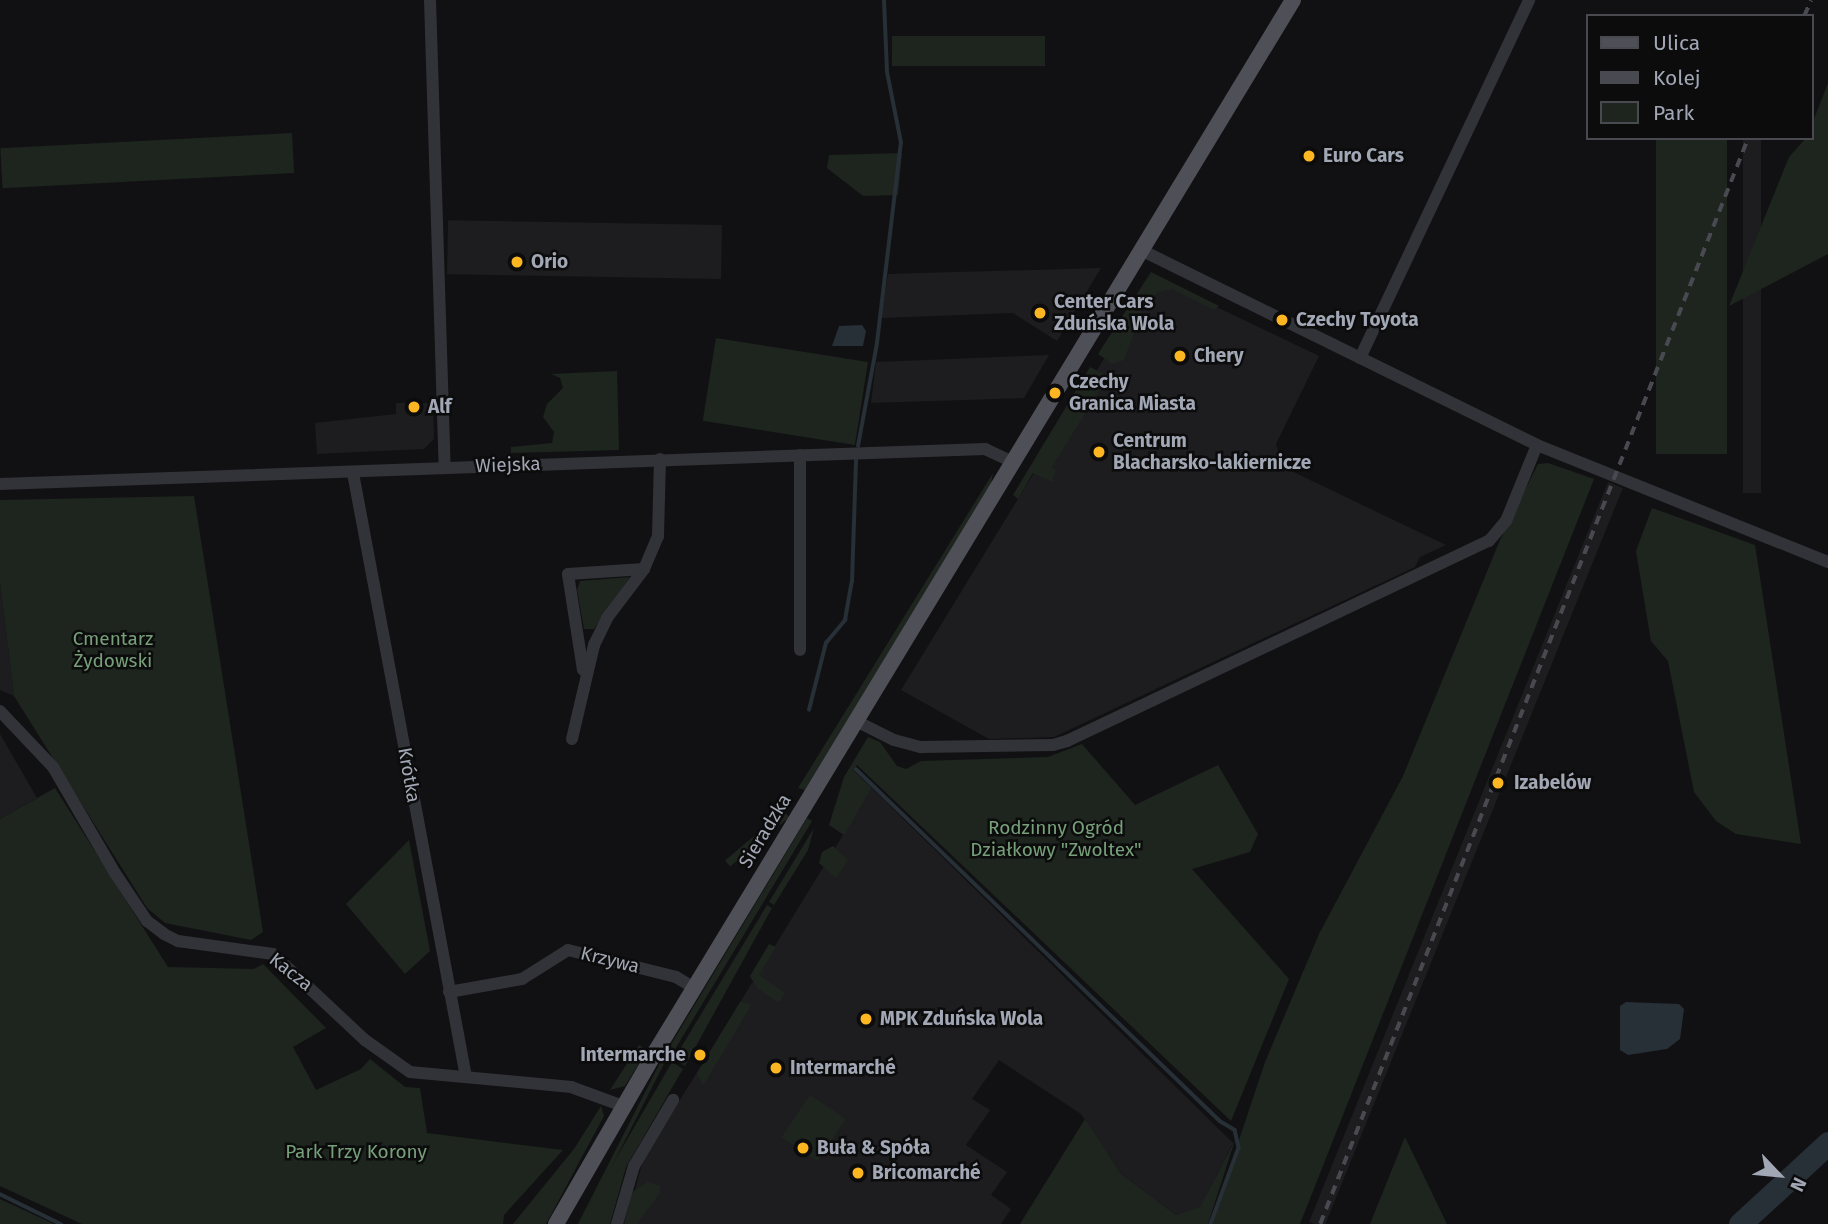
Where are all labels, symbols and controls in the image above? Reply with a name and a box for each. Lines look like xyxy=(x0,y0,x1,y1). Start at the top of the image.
legend xyxy=(1587,14,1814,140)
text: Ulica xyxy=(1653,30,1700,56)
text: Kolej xyxy=(1653,65,1701,91)
text: Park xyxy=(1653,100,1694,126)
place label: Euro Cars xyxy=(1323,145,1404,167)
marker: Euro Cars xyxy=(1301,148,1317,164)
place label: Orio xyxy=(531,251,568,273)
marker: Orio xyxy=(509,254,525,270)
place label: Center Cars Zduńska Wola xyxy=(1054,291,1174,335)
marker: Center Cars Zduńska Wola xyxy=(1032,305,1048,321)
place label: Czechy Toyota xyxy=(1296,309,1419,331)
marker: Czechy Toyota xyxy=(1274,312,1290,328)
place label: Chery xyxy=(1194,345,1244,367)
marker: Chery xyxy=(1172,348,1188,364)
place label: Czechy Granica Miasta xyxy=(1069,371,1196,415)
marker: Czechy Granica Miasta xyxy=(1047,385,1063,401)
place label: Alf xyxy=(428,396,452,418)
marker: Alf xyxy=(406,399,422,415)
place label: Centrum Blacharsko-lakiernicze xyxy=(1113,430,1311,474)
marker: Centrum Blacharsko-lakiernicze xyxy=(1091,444,1107,460)
street label: Wiejska xyxy=(475,452,541,478)
park label: Cmentarz Żydowski xyxy=(73,628,153,672)
street label: Krótka xyxy=(393,746,425,804)
place label: Izabelów xyxy=(1514,772,1591,794)
marker: Izabelów xyxy=(1488,773,1508,793)
street label: Sieradzka xyxy=(734,790,796,872)
park label: Rodzinny Ogród Działkowy "Zwoltex" xyxy=(970,817,1142,861)
street label: Krzywa xyxy=(578,942,642,978)
street label: Kacza xyxy=(265,948,317,996)
place label: MPK Zduńska Wola xyxy=(880,1008,1043,1030)
marker: MPK Zduńska Wola xyxy=(858,1011,874,1027)
place label: Intermarche xyxy=(580,1044,686,1066)
marker: Intermarche xyxy=(692,1047,708,1063)
place label: Intermarché xyxy=(790,1057,896,1079)
marker: Intermarché xyxy=(768,1060,784,1076)
place label: Buła & Spóła xyxy=(817,1137,930,1159)
marker: Buła & Spóła xyxy=(795,1140,811,1156)
north arrow xyxy=(1744,1140,1814,1210)
park label: Park Trzy Korony xyxy=(285,1141,427,1163)
place label: Bricomarché xyxy=(872,1162,981,1184)
marker: Bricomarché xyxy=(850,1165,866,1181)
text: N xyxy=(1785,1174,1811,1195)

